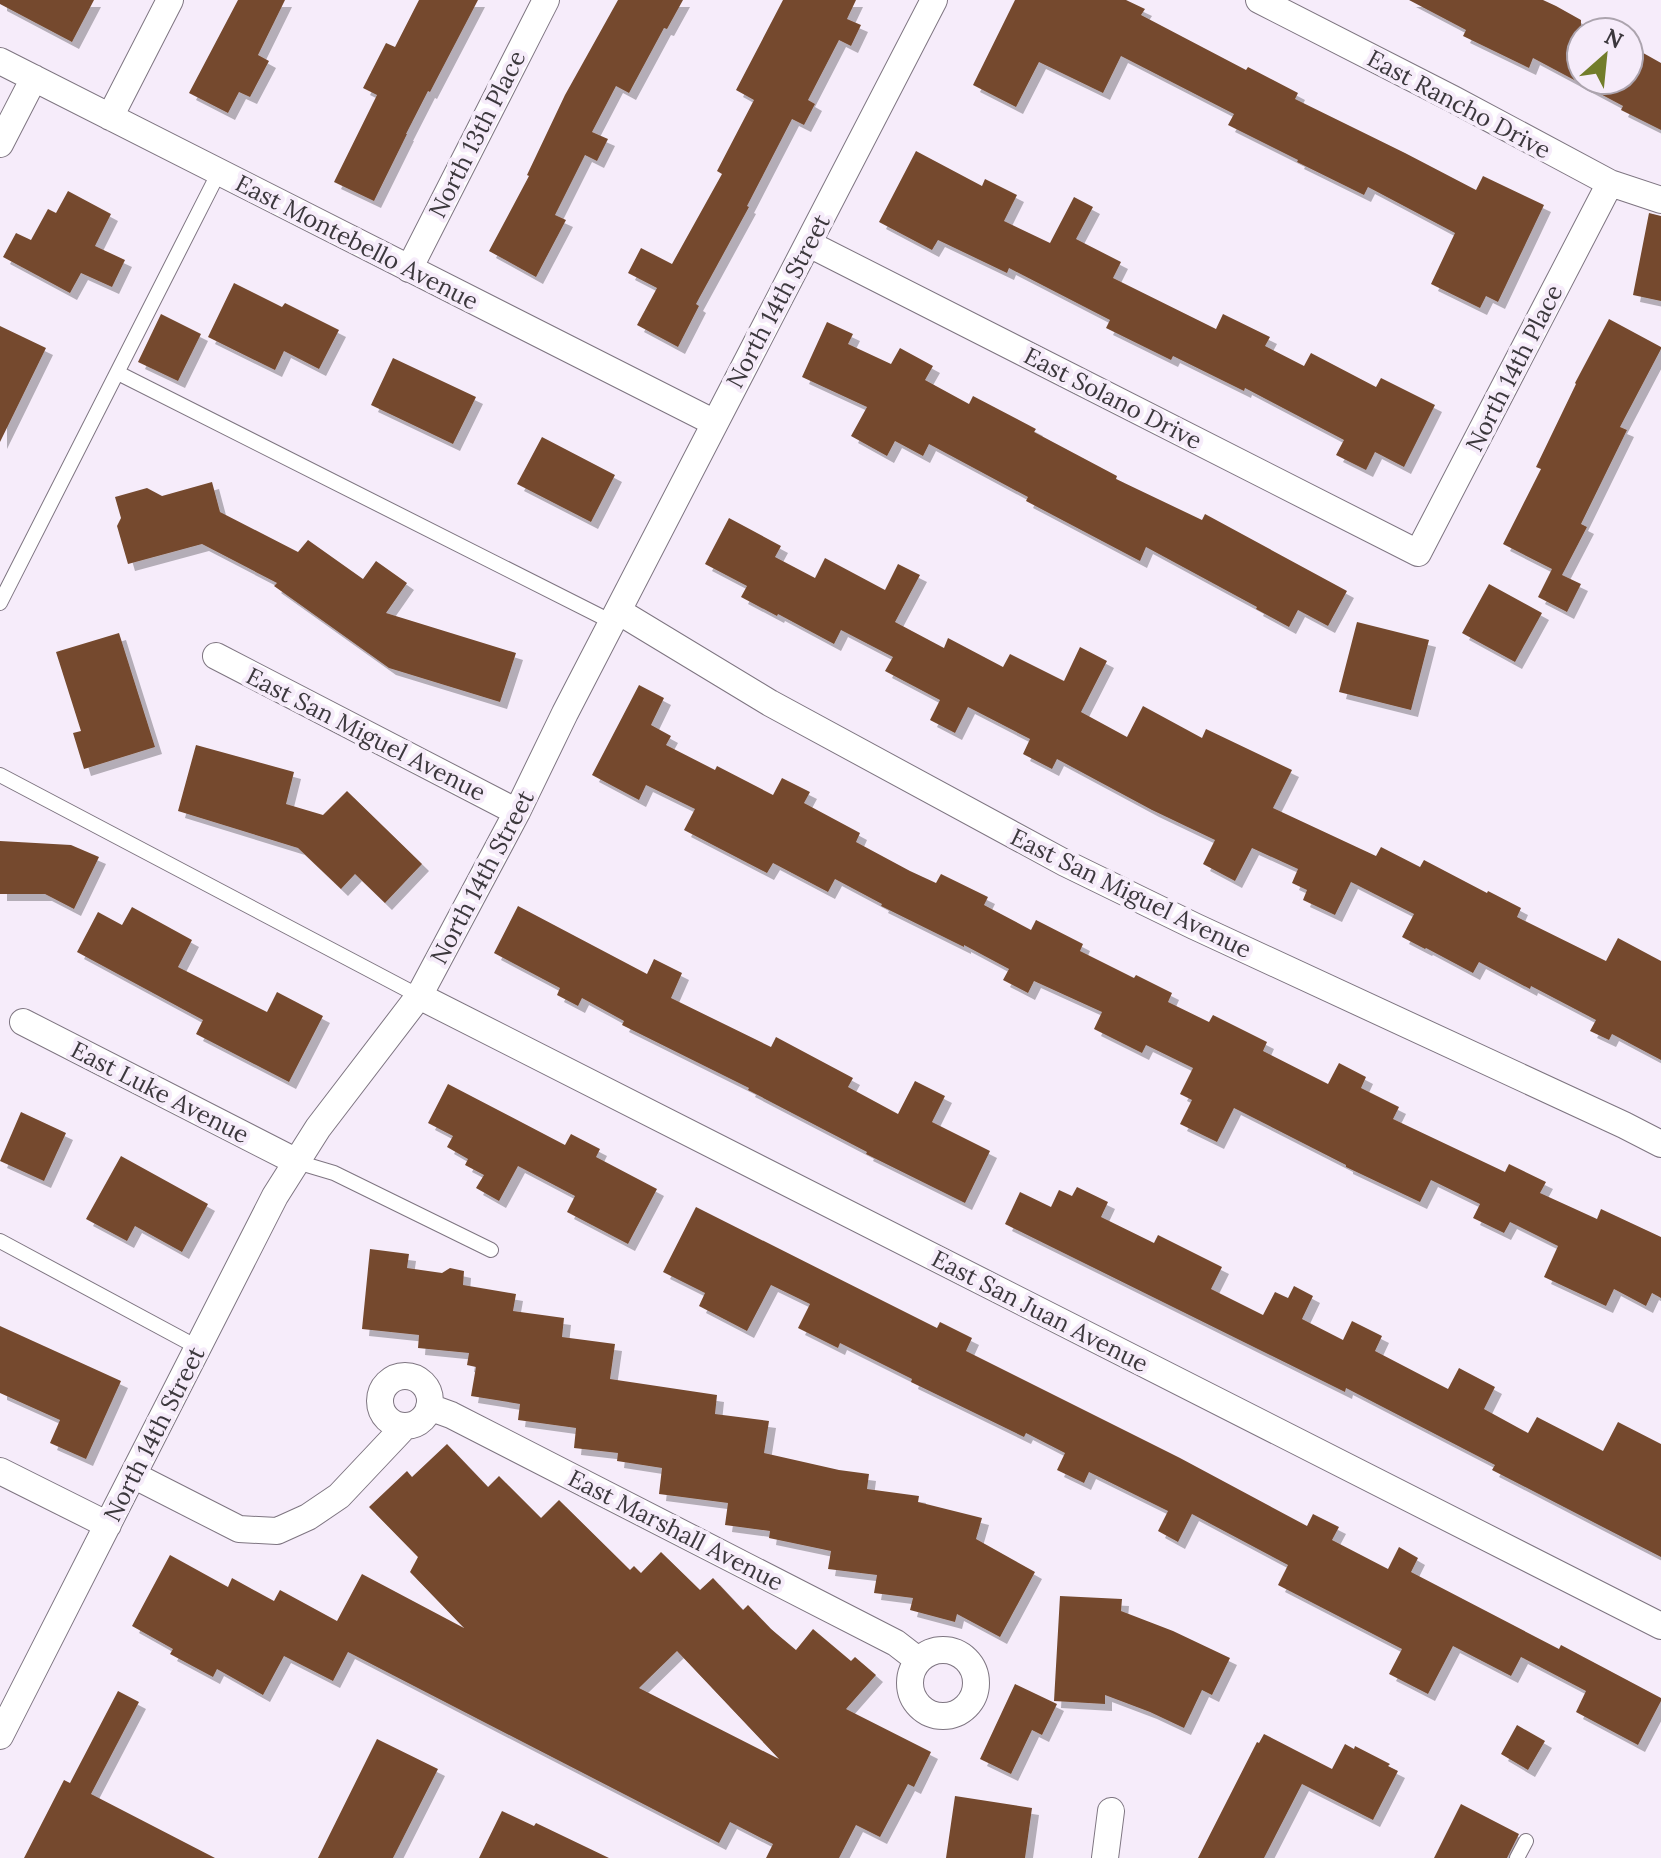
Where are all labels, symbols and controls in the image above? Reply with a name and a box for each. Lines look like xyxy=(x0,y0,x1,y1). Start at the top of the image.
north arrow xyxy=(1565,16,1645,96)
text: N xyxy=(1600,22,1628,55)
street label: East Rancho Drive xyxy=(1362,43,1556,165)
street label: North 13th Place xyxy=(421,45,533,223)
street label: East Montebello Avenue xyxy=(230,167,484,317)
street label: North 14th Street xyxy=(719,208,837,393)
street label: North 14th Place xyxy=(1459,279,1569,457)
street label: East Solano Drive xyxy=(1019,340,1207,456)
street label: East San Miguel Avenue xyxy=(241,660,491,808)
street label: North 14th Street xyxy=(423,784,541,969)
street label: East San Miguel Avenue xyxy=(1005,821,1257,965)
street label: East Luke Avenue xyxy=(66,1034,254,1150)
street label: East San Juan Avenue xyxy=(927,1243,1153,1379)
street label: North 14th Street xyxy=(97,1341,212,1527)
street label: East Marshall Avenue xyxy=(563,1462,789,1598)

